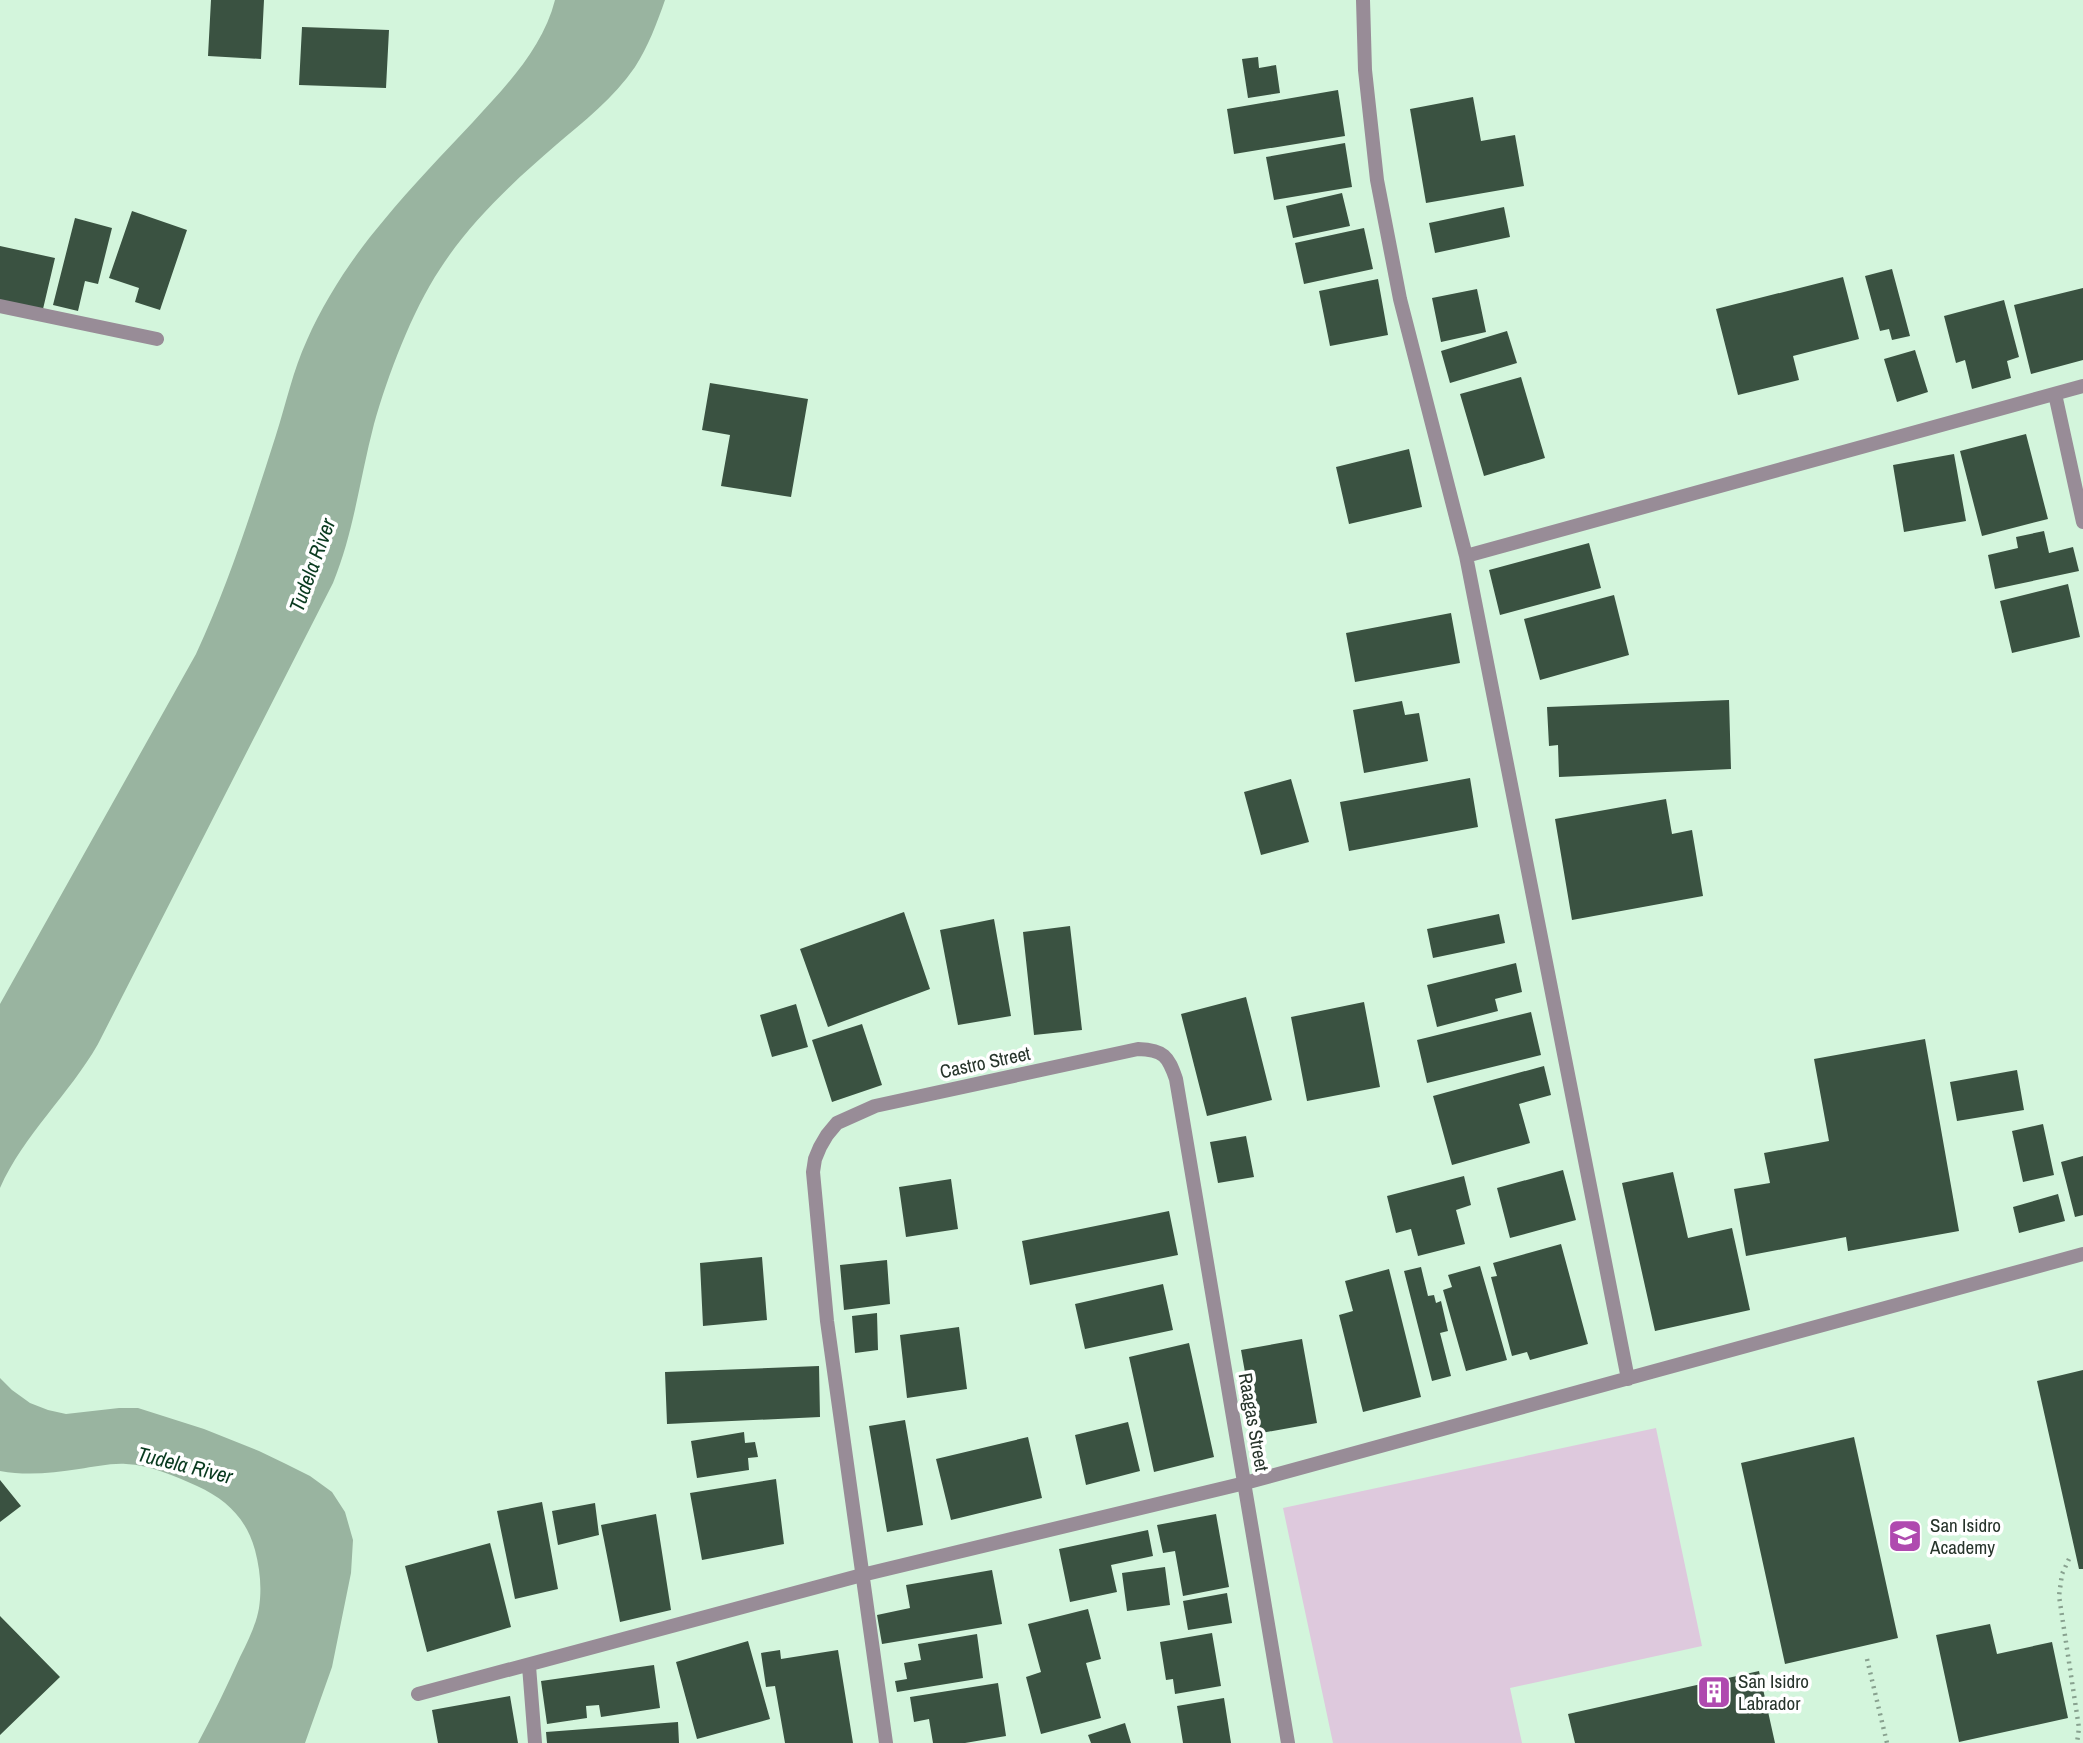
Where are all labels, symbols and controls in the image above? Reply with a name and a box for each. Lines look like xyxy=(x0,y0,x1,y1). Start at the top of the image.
water label: Tudela River xyxy=(282,513,343,616)
street label: Castro Street xyxy=(937,1040,1033,1084)
street label: Raagas Street xyxy=(1233,1371,1276,1474)
water label: Tudela River xyxy=(134,1439,237,1491)
place label: San Isidro Academy xyxy=(1929,1512,2001,1560)
school or university icon: San Isidro Academy xyxy=(1886,1517,1924,1555)
place label: San Isidro Labrador xyxy=(1738,1668,1809,1716)
building icon: San Isidro Labrador xyxy=(1695,1673,1733,1711)

